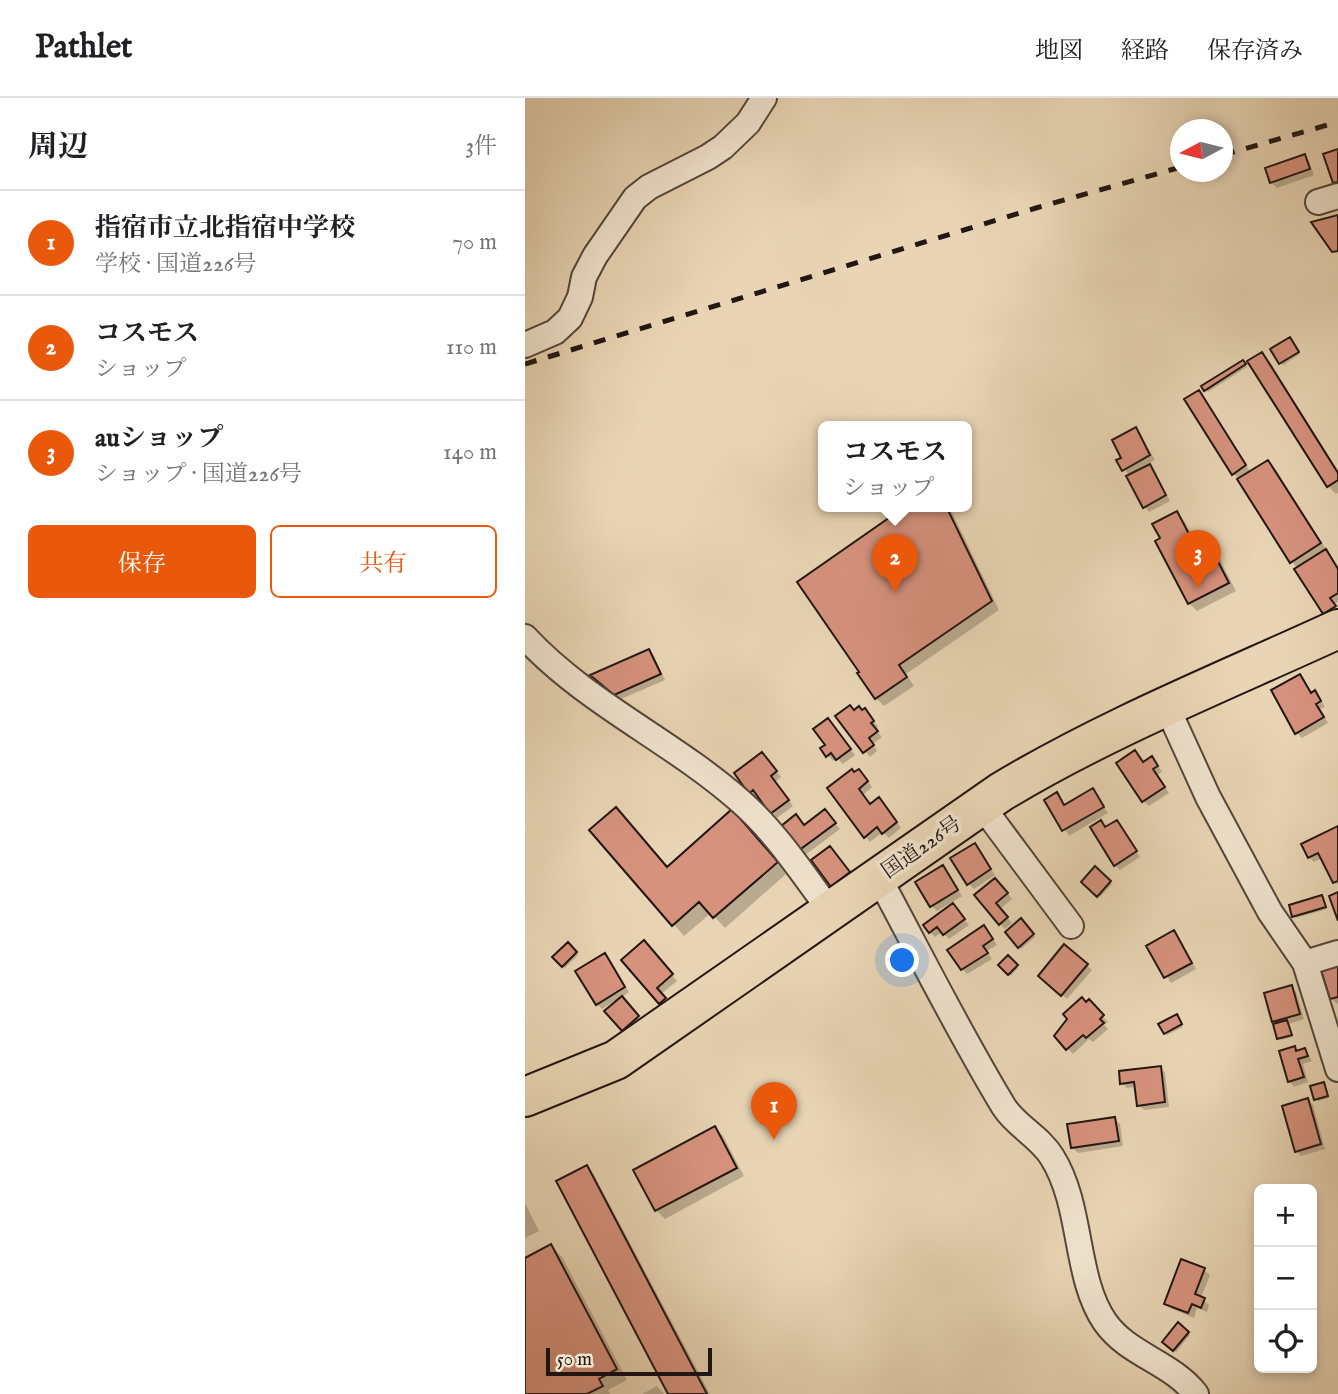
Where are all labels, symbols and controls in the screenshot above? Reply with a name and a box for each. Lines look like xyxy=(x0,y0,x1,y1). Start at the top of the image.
text: Pathlet xyxy=(35,27,132,69)
text: 地図 xyxy=(1035,36,1083,67)
text: 経路 xyxy=(1121,36,1169,67)
text: 保存済み xyxy=(1207,36,1303,67)
north arrow xyxy=(1170,119,1233,182)
text: 周辺 xyxy=(28,129,88,167)
text: 3件 xyxy=(465,132,497,161)
text: 指宿市立北指宿中学校 xyxy=(95,212,355,245)
text: 1 xyxy=(47,228,55,257)
text: 70 m xyxy=(452,228,497,257)
text: 学校 · 国道226号 xyxy=(95,250,256,279)
text: コスモス xyxy=(95,317,199,350)
text: 2 xyxy=(46,333,56,362)
text: 110 m xyxy=(446,333,497,362)
text: ショップ xyxy=(95,355,187,384)
popup xyxy=(818,421,972,512)
text: auショップ xyxy=(95,422,223,455)
text: コスモス xyxy=(843,436,947,469)
text: 3 xyxy=(47,438,55,467)
text: 140 m xyxy=(443,438,497,467)
text: ショップ · 国道226号 xyxy=(95,460,302,489)
text: ショップ xyxy=(843,474,935,503)
button: 保存 xyxy=(28,525,256,598)
button: 共有 xyxy=(270,525,497,598)
pin: 3 xyxy=(1175,530,1221,588)
pin: 2 xyxy=(872,534,918,592)
street label: 国道226号 xyxy=(877,811,967,885)
your location xyxy=(885,943,919,977)
pin: 1 xyxy=(751,1082,797,1140)
map controls xyxy=(1254,1184,1317,1373)
button: + xyxy=(1254,1184,1317,1247)
button: − xyxy=(1254,1247,1317,1310)
button: locate xyxy=(1254,1310,1317,1373)
scale bar xyxy=(546,1345,712,1377)
text: 50 m xyxy=(557,1348,592,1372)

